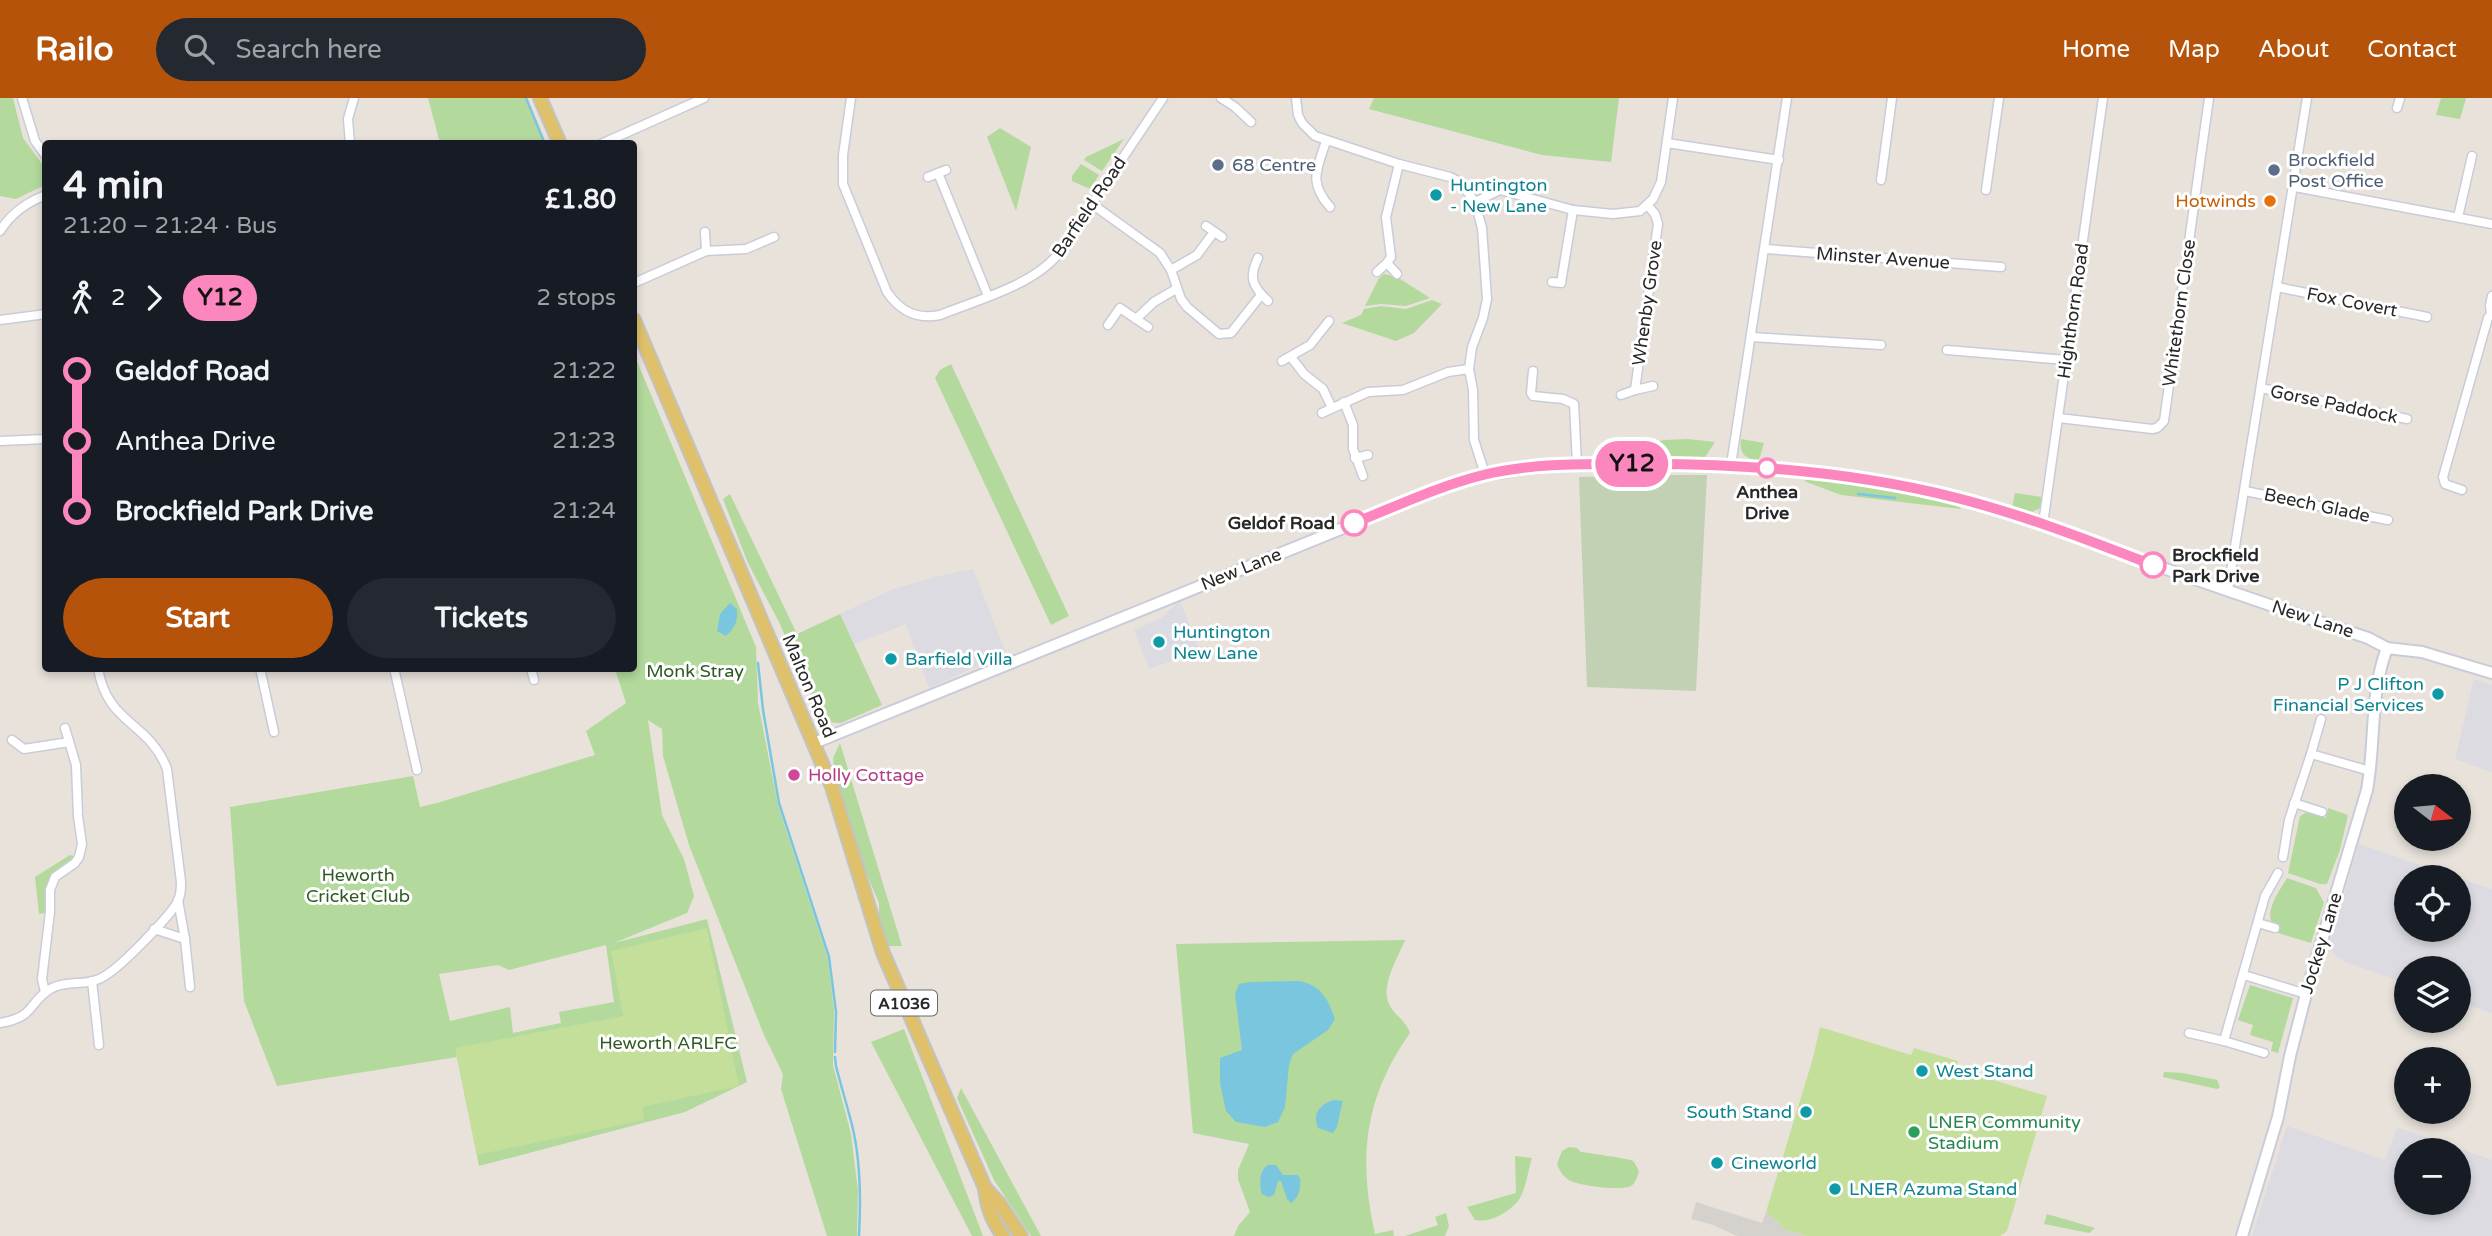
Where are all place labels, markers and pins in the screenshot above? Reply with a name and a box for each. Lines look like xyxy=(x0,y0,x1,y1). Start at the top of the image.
place label: Brockfield Post Office xyxy=(2288,149,2384,192)
place label: 68 Centre xyxy=(1232,154,1316,176)
marker: 68 Centre xyxy=(1210,157,1226,173)
marker: Brockfield Post Office xyxy=(2266,162,2282,178)
place label: Huntington - New Lane xyxy=(1450,174,1547,217)
marker: Huntington - New Lane xyxy=(1428,187,1444,203)
place label: Hotwinds xyxy=(2175,190,2256,212)
marker: Hotwinds xyxy=(2262,193,2278,209)
marker: Anthea Drive xyxy=(1757,458,1777,478)
place label: Anthea Drive xyxy=(1736,481,1798,524)
marker: Geldof Road xyxy=(1341,510,1367,536)
place label: Geldof Road xyxy=(1228,512,1335,534)
place label: Brockfield Park Drive xyxy=(2172,544,2259,587)
marker: Brockfield Park Drive xyxy=(2140,552,2166,578)
place label: Huntington New Lane xyxy=(1173,621,1270,664)
marker: Huntington New Lane xyxy=(1151,634,1167,650)
place label: Barfield Villa xyxy=(905,648,1013,670)
marker: Barfield Villa xyxy=(883,651,899,667)
place label: P J Clifton Financial Services xyxy=(2273,673,2424,716)
marker: P J Clifton Financial Services xyxy=(2430,686,2446,702)
place label: Holly Cottage xyxy=(808,764,924,786)
marker: Holly Cottage xyxy=(786,767,802,783)
place label: West Stand xyxy=(1936,1060,2034,1082)
marker: West Stand xyxy=(1914,1063,1930,1079)
place label: South Stand xyxy=(1686,1101,1792,1123)
marker: South Stand xyxy=(1798,1104,1814,1120)
place label: LNER Community Stadium xyxy=(1928,1111,2081,1154)
marker: LNER Community Stadium xyxy=(1906,1124,1922,1140)
place label: Cineworld xyxy=(1731,1152,1817,1174)
marker: Cineworld xyxy=(1709,1155,1725,1171)
place label: LNER Azuma Stand xyxy=(1849,1178,2017,1200)
marker: LNER Azuma Stand xyxy=(1827,1181,1843,1197)

